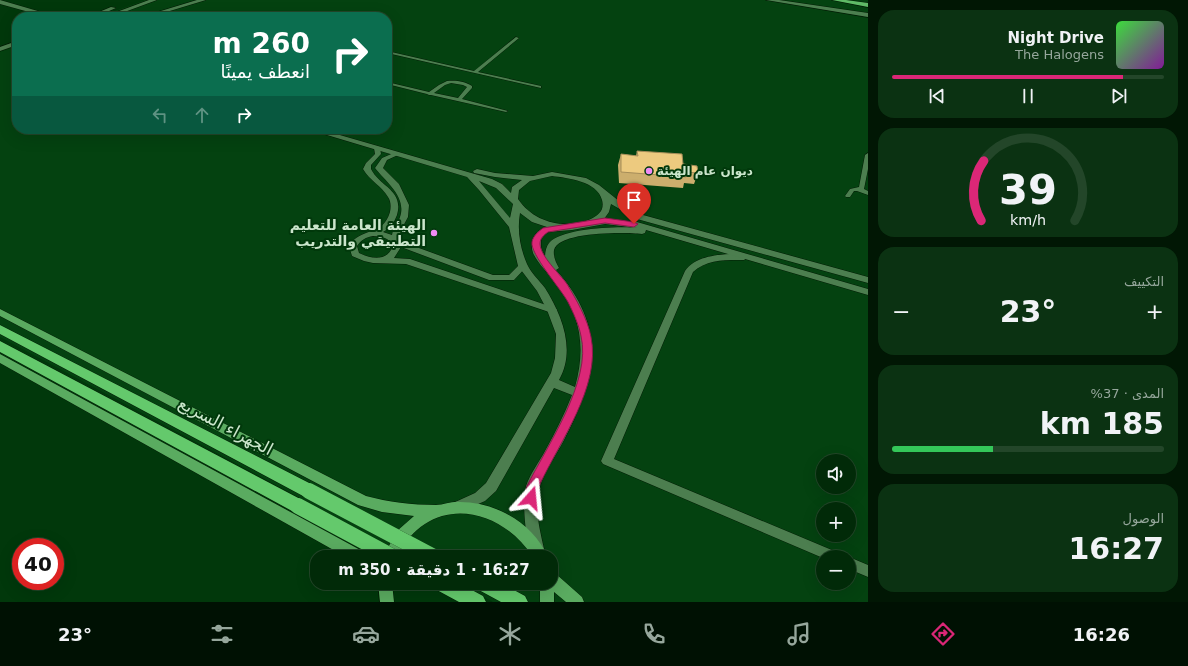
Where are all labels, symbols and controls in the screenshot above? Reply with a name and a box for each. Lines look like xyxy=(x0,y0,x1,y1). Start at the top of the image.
text: 260 m xyxy=(213,27,310,60)
icon: right xyxy=(324,28,376,80)
text: Night Drive xyxy=(1008,29,1104,47)
text: The Halogens xyxy=(1015,47,1104,62)
text: انعطف يمينًا xyxy=(220,61,310,82)
icon: previous xyxy=(926,85,948,107)
icon: pause xyxy=(1017,85,1039,107)
icon: next xyxy=(1108,85,1130,107)
icon: left xyxy=(149,104,171,126)
icon: ahead xyxy=(191,104,213,126)
icon: right xyxy=(233,104,255,126)
place label: ديوان عام الهيئة xyxy=(657,164,753,179)
text: 39 xyxy=(999,164,1057,213)
marker: ديوان عام الهيئة xyxy=(644,166,654,176)
pin xyxy=(617,183,651,224)
icon: arrive xyxy=(623,189,645,211)
text: km/h xyxy=(1010,211,1046,227)
place label: الهيئة العامة للتعليم التطبيقي والتدريب xyxy=(290,217,426,250)
marker: الهيئة العامة للتعليم التطبيقي والتدريب xyxy=(429,228,439,238)
text: التكييف xyxy=(1124,274,1164,289)
text: 23° xyxy=(1000,294,1056,329)
text: − xyxy=(892,299,910,324)
text: + xyxy=(1146,299,1164,324)
text: المدى · 37% xyxy=(1091,386,1164,401)
street label: الجهراء السريع xyxy=(175,393,277,460)
text: 185 km xyxy=(1040,406,1164,441)
map controls xyxy=(816,454,856,590)
button: sound xyxy=(816,454,856,494)
position arrow xyxy=(510,477,552,519)
button: + xyxy=(816,502,856,542)
text: الوصول xyxy=(1123,511,1164,526)
text: 16:27 xyxy=(1069,531,1164,566)
speed limit sign: 40 xyxy=(12,538,64,590)
button: − xyxy=(816,550,856,590)
text: 16:27 · 1 دقيقة · 350 m xyxy=(338,561,530,579)
icon: filters xyxy=(208,620,236,648)
icon: car xyxy=(352,620,380,648)
icon: climate xyxy=(496,620,524,648)
icon: phone xyxy=(640,620,668,648)
icon: music xyxy=(785,620,813,648)
icon: directions xyxy=(929,620,957,648)
text: 23° xyxy=(58,624,92,645)
text: 16:26 xyxy=(1073,624,1130,645)

